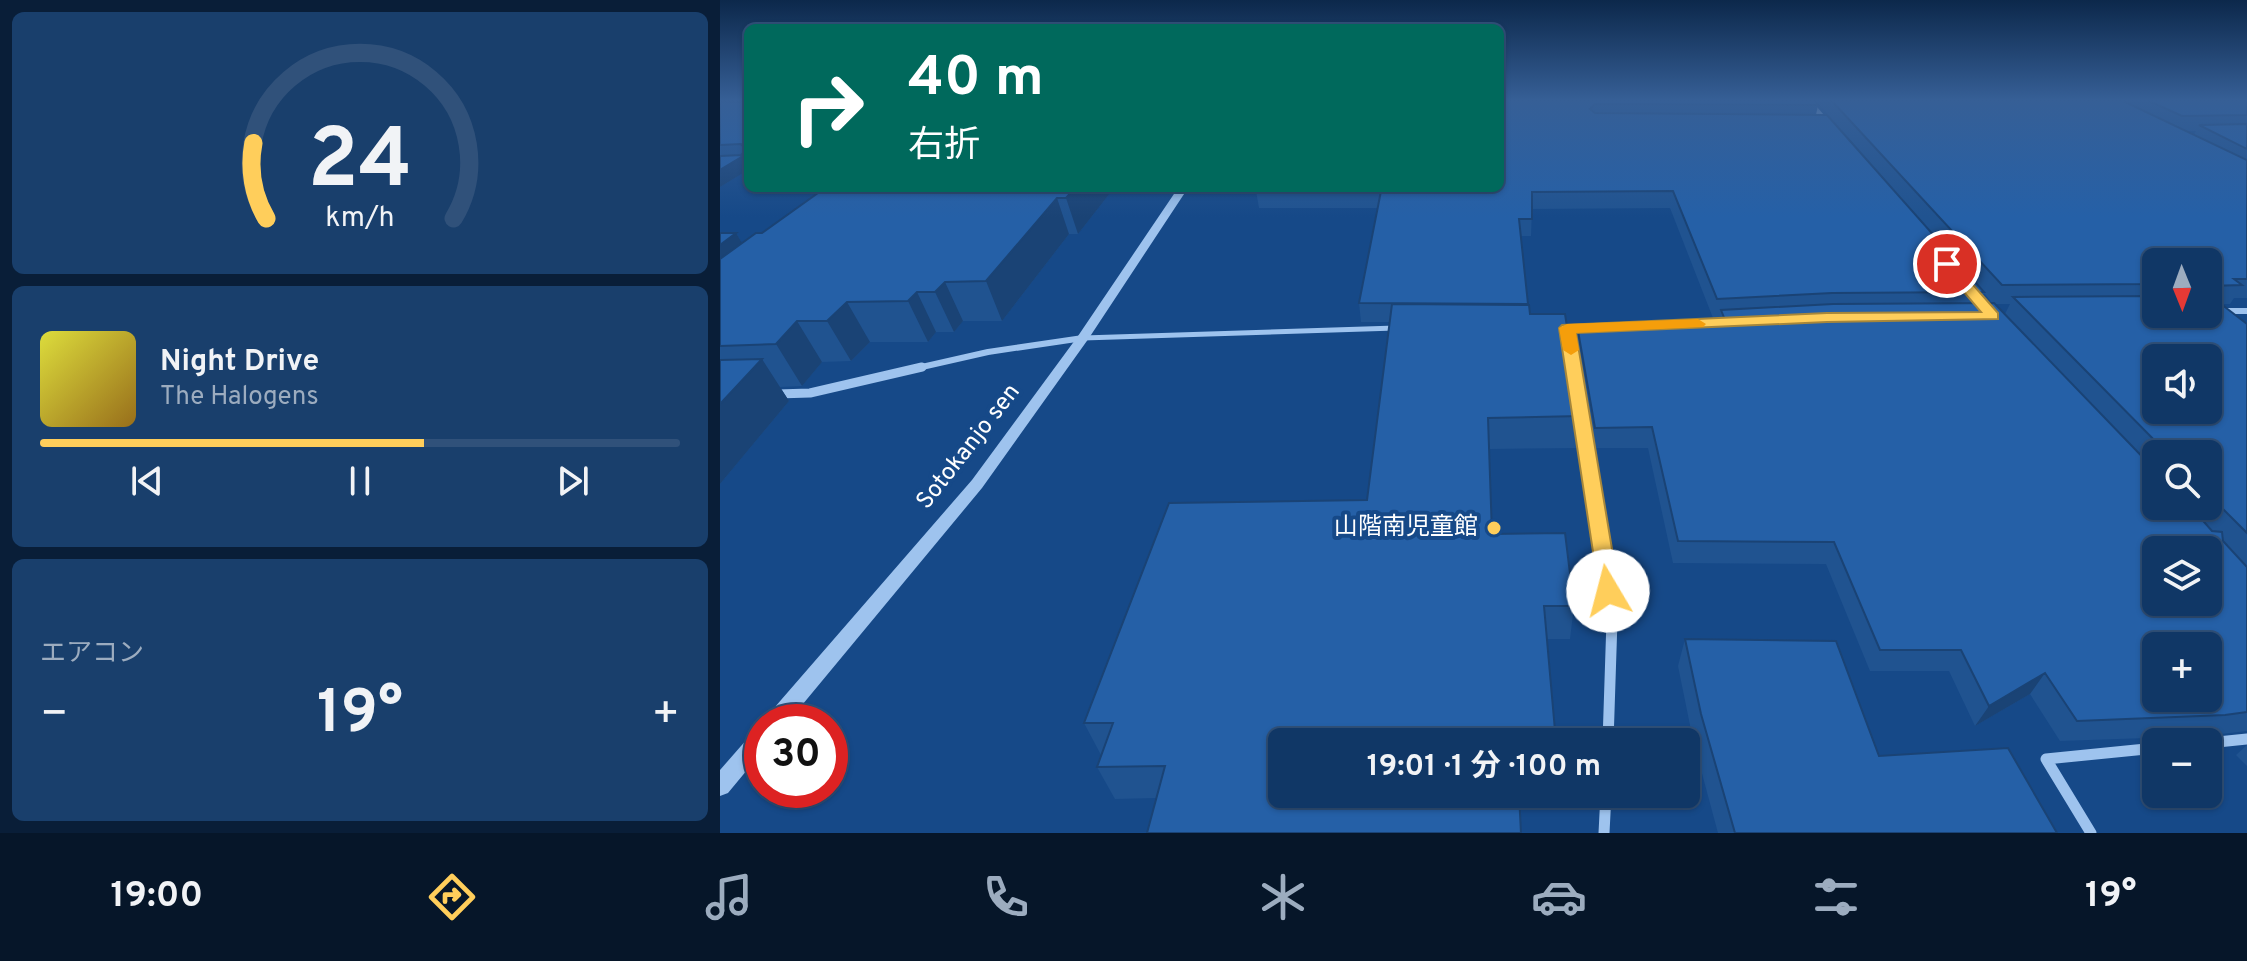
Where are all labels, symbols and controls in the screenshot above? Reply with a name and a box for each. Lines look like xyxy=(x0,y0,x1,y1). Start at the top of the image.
text: 40 m xyxy=(908,45,1044,115)
icon: right xyxy=(776,56,880,160)
text: 24 xyxy=(308,111,412,216)
text: 右折 xyxy=(908,124,980,170)
text: km/h xyxy=(325,201,395,237)
pin xyxy=(1913,230,1981,298)
icon: arrive xyxy=(1925,242,1969,286)
north arrow xyxy=(2142,248,2222,328)
map controls xyxy=(2142,248,2222,808)
text: Night Drive xyxy=(160,344,319,381)
button: sound xyxy=(2142,344,2222,424)
street label: Sotokanjo sen xyxy=(911,378,1027,516)
text: The Halogens xyxy=(160,381,319,414)
button: search xyxy=(2142,440,2222,520)
icon: previous xyxy=(125,459,169,503)
icon: pause xyxy=(338,459,382,503)
icon: next xyxy=(551,459,595,503)
place label: 山階南児童館 xyxy=(1334,513,1478,543)
marker: 山階南児童館 xyxy=(1485,519,1503,537)
button: layers xyxy=(2142,536,2222,616)
position arrow xyxy=(1566,549,1650,633)
button: + xyxy=(2142,632,2222,712)
text: エアコン xyxy=(40,638,144,671)
text: 19° xyxy=(317,678,403,754)
text: − xyxy=(40,688,68,744)
text: + xyxy=(652,688,680,744)
speed limit sign: 30 xyxy=(744,704,848,808)
button: − xyxy=(2142,728,2222,808)
text: 19:01 · 1 分 · 100 m xyxy=(1367,749,1601,786)
icon: directions xyxy=(424,869,480,925)
icon: music xyxy=(701,869,757,925)
icon: phone xyxy=(978,869,1034,925)
icon: climate xyxy=(1255,869,1311,925)
icon: car xyxy=(1531,869,1587,925)
icon: filters xyxy=(1808,869,1864,925)
text: 19:00 xyxy=(110,874,203,920)
text: 19° xyxy=(2085,874,2137,920)

